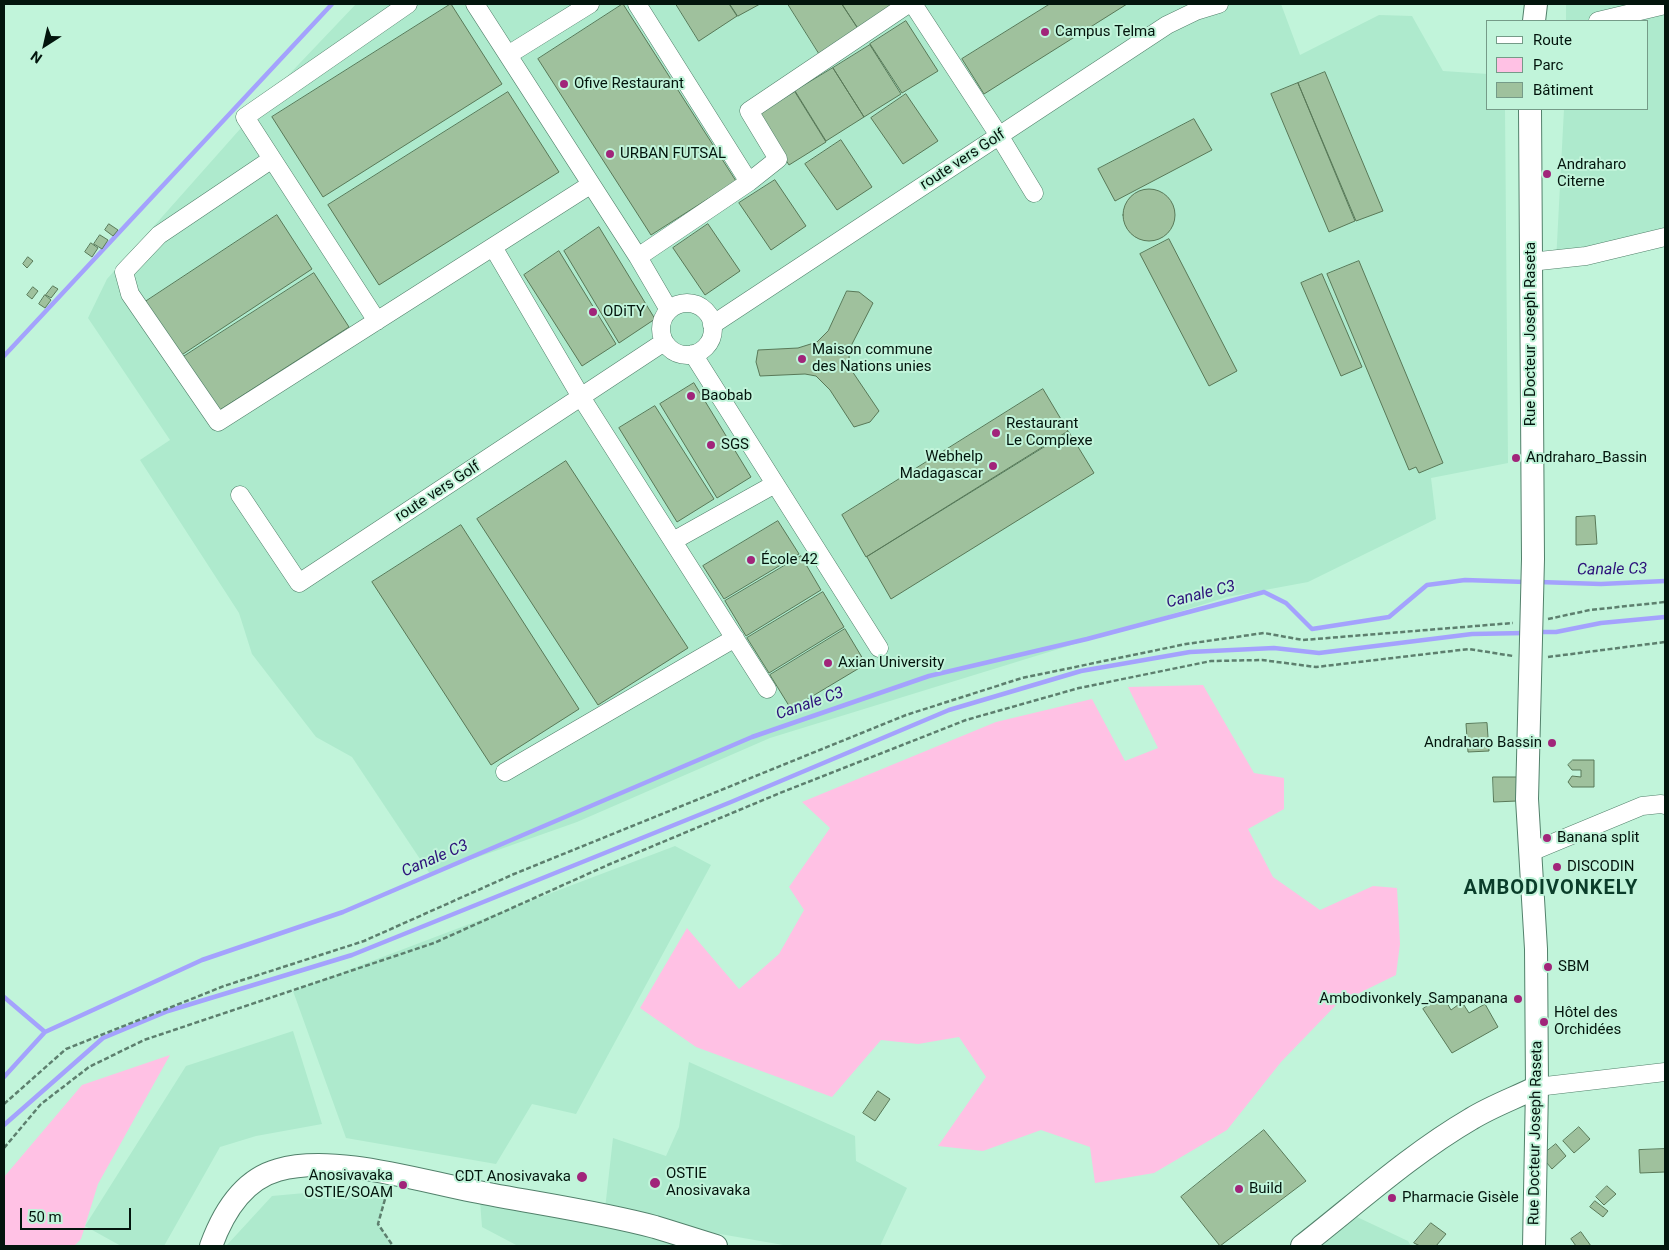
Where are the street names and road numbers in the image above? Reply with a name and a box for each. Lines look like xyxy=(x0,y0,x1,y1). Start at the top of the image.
street label: route vers Golf xyxy=(917,126,1009,194)
street label: Rue Docteur Joseph Raseta xyxy=(1522,242,1540,426)
street label: route vers Golf xyxy=(392,458,484,526)
street label: Rue Docteur Joseph Raseta xyxy=(1525,1041,1547,1225)

